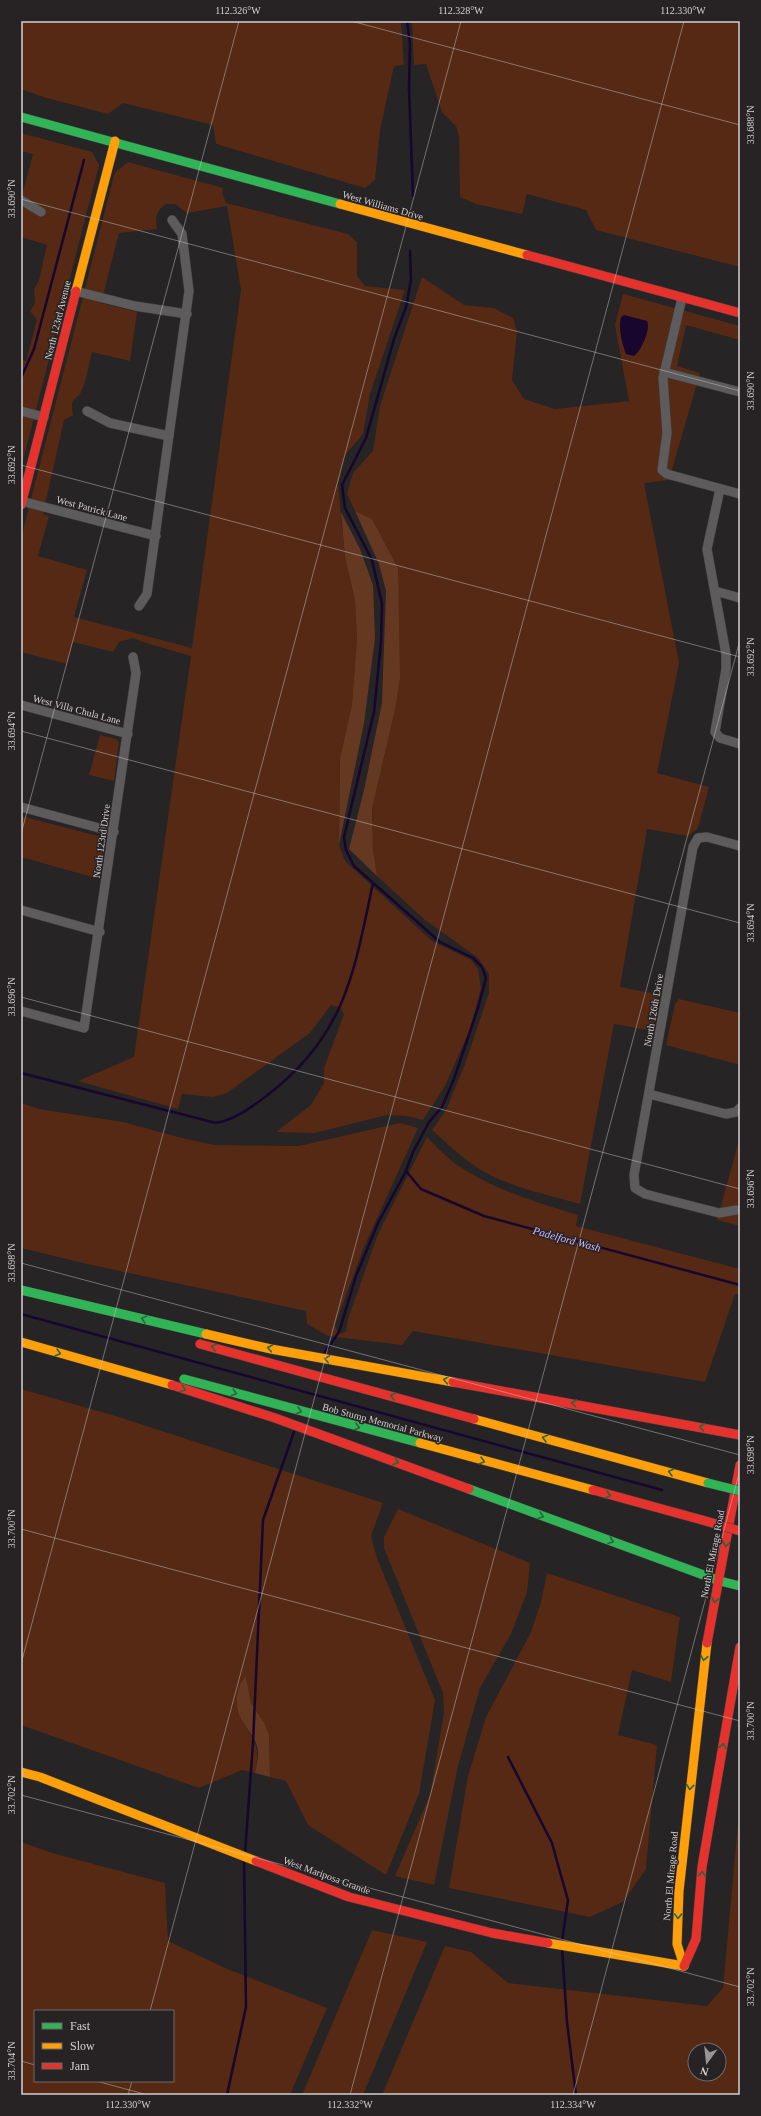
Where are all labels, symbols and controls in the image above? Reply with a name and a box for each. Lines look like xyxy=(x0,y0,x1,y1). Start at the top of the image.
text: 112.326°W xyxy=(215,5,261,16)
text: 112.328°W xyxy=(438,5,484,16)
text: 112.330°W xyxy=(660,5,706,16)
text: 33.688°N xyxy=(745,106,756,144)
text: 33.690°N xyxy=(6,180,17,218)
street label: West Williams Drive xyxy=(341,189,425,222)
street label: North 123rd Avenue xyxy=(42,279,73,361)
text: 33.690°N xyxy=(745,372,756,410)
text: 33.692°N xyxy=(6,446,17,484)
street label: West Patrick Lane xyxy=(55,494,129,523)
text: 33.692°N xyxy=(745,638,756,676)
street label: West Villa Chula Lane xyxy=(32,692,122,727)
text: 33.694°N xyxy=(6,712,17,750)
street label: North 123rd Drive xyxy=(91,803,112,879)
text: 33.694°N xyxy=(745,904,756,942)
street label: North 126th Drive xyxy=(642,972,665,1047)
text: 33.696°N xyxy=(6,978,17,1016)
text: 33.696°N xyxy=(745,1170,756,1208)
water label: Padelford Wash xyxy=(531,1224,603,1254)
text: 33.698°N xyxy=(6,1244,17,1282)
one-way arrow xyxy=(141,1316,147,1324)
one-way arrow xyxy=(211,1343,218,1352)
one-way arrow xyxy=(267,1345,274,1353)
one-way arrow xyxy=(54,1348,61,1357)
one-way arrow xyxy=(324,1355,331,1364)
one-way arrow xyxy=(443,1376,449,1385)
one-way arrow xyxy=(179,1384,186,1393)
one-way arrow xyxy=(231,1388,237,1396)
one-way arrow xyxy=(390,1392,397,1401)
one-way arrow xyxy=(571,1399,577,1408)
street label: Bob Stump Memorial Parkway xyxy=(321,1401,445,1444)
one-way arrow xyxy=(295,1406,302,1415)
one-way arrow xyxy=(353,1422,360,1431)
one-way arrow xyxy=(699,1424,705,1432)
one-way arrow xyxy=(542,1434,549,1443)
text: 33.698°N xyxy=(745,1436,756,1474)
one-way arrow xyxy=(479,1456,486,1465)
one-way arrow xyxy=(392,1458,399,1466)
one-way arrow xyxy=(667,1468,674,1477)
one-way arrow xyxy=(604,1490,611,1499)
street label: North El Mirage Road xyxy=(699,1509,726,1599)
text: 33.700°N xyxy=(6,1510,17,1548)
one-way arrow xyxy=(537,1511,544,1519)
one-way arrow xyxy=(608,1536,615,1545)
one-way arrow xyxy=(722,1541,731,1548)
one-way arrow xyxy=(711,1597,719,1603)
one-way arrow xyxy=(701,1655,709,1661)
text: 33.700°N xyxy=(745,1702,756,1740)
one-way arrow xyxy=(718,1743,726,1749)
text: 33.702°N xyxy=(6,1776,17,1814)
one-way arrow xyxy=(685,1784,694,1790)
street label: North El Mirage Road xyxy=(661,1831,680,1921)
street label: West Mariposa Grande xyxy=(282,1855,372,1897)
one-way arrow xyxy=(697,1871,706,1877)
one-way arrow xyxy=(673,1913,682,1919)
text: 33.702°N xyxy=(745,1968,756,2006)
legend xyxy=(34,2010,174,2082)
text: Fast xyxy=(70,2019,91,2033)
text: Slow xyxy=(70,2039,95,2053)
text: 33.704°N xyxy=(6,2042,17,2080)
north arrow xyxy=(687,2042,727,2082)
text: Jam xyxy=(70,2059,90,2073)
text: N xyxy=(699,2065,710,2078)
text: 112.330°W xyxy=(105,2099,151,2110)
text: 112.332°W xyxy=(327,2099,373,2110)
text: 112.334°W xyxy=(550,2099,596,2110)

